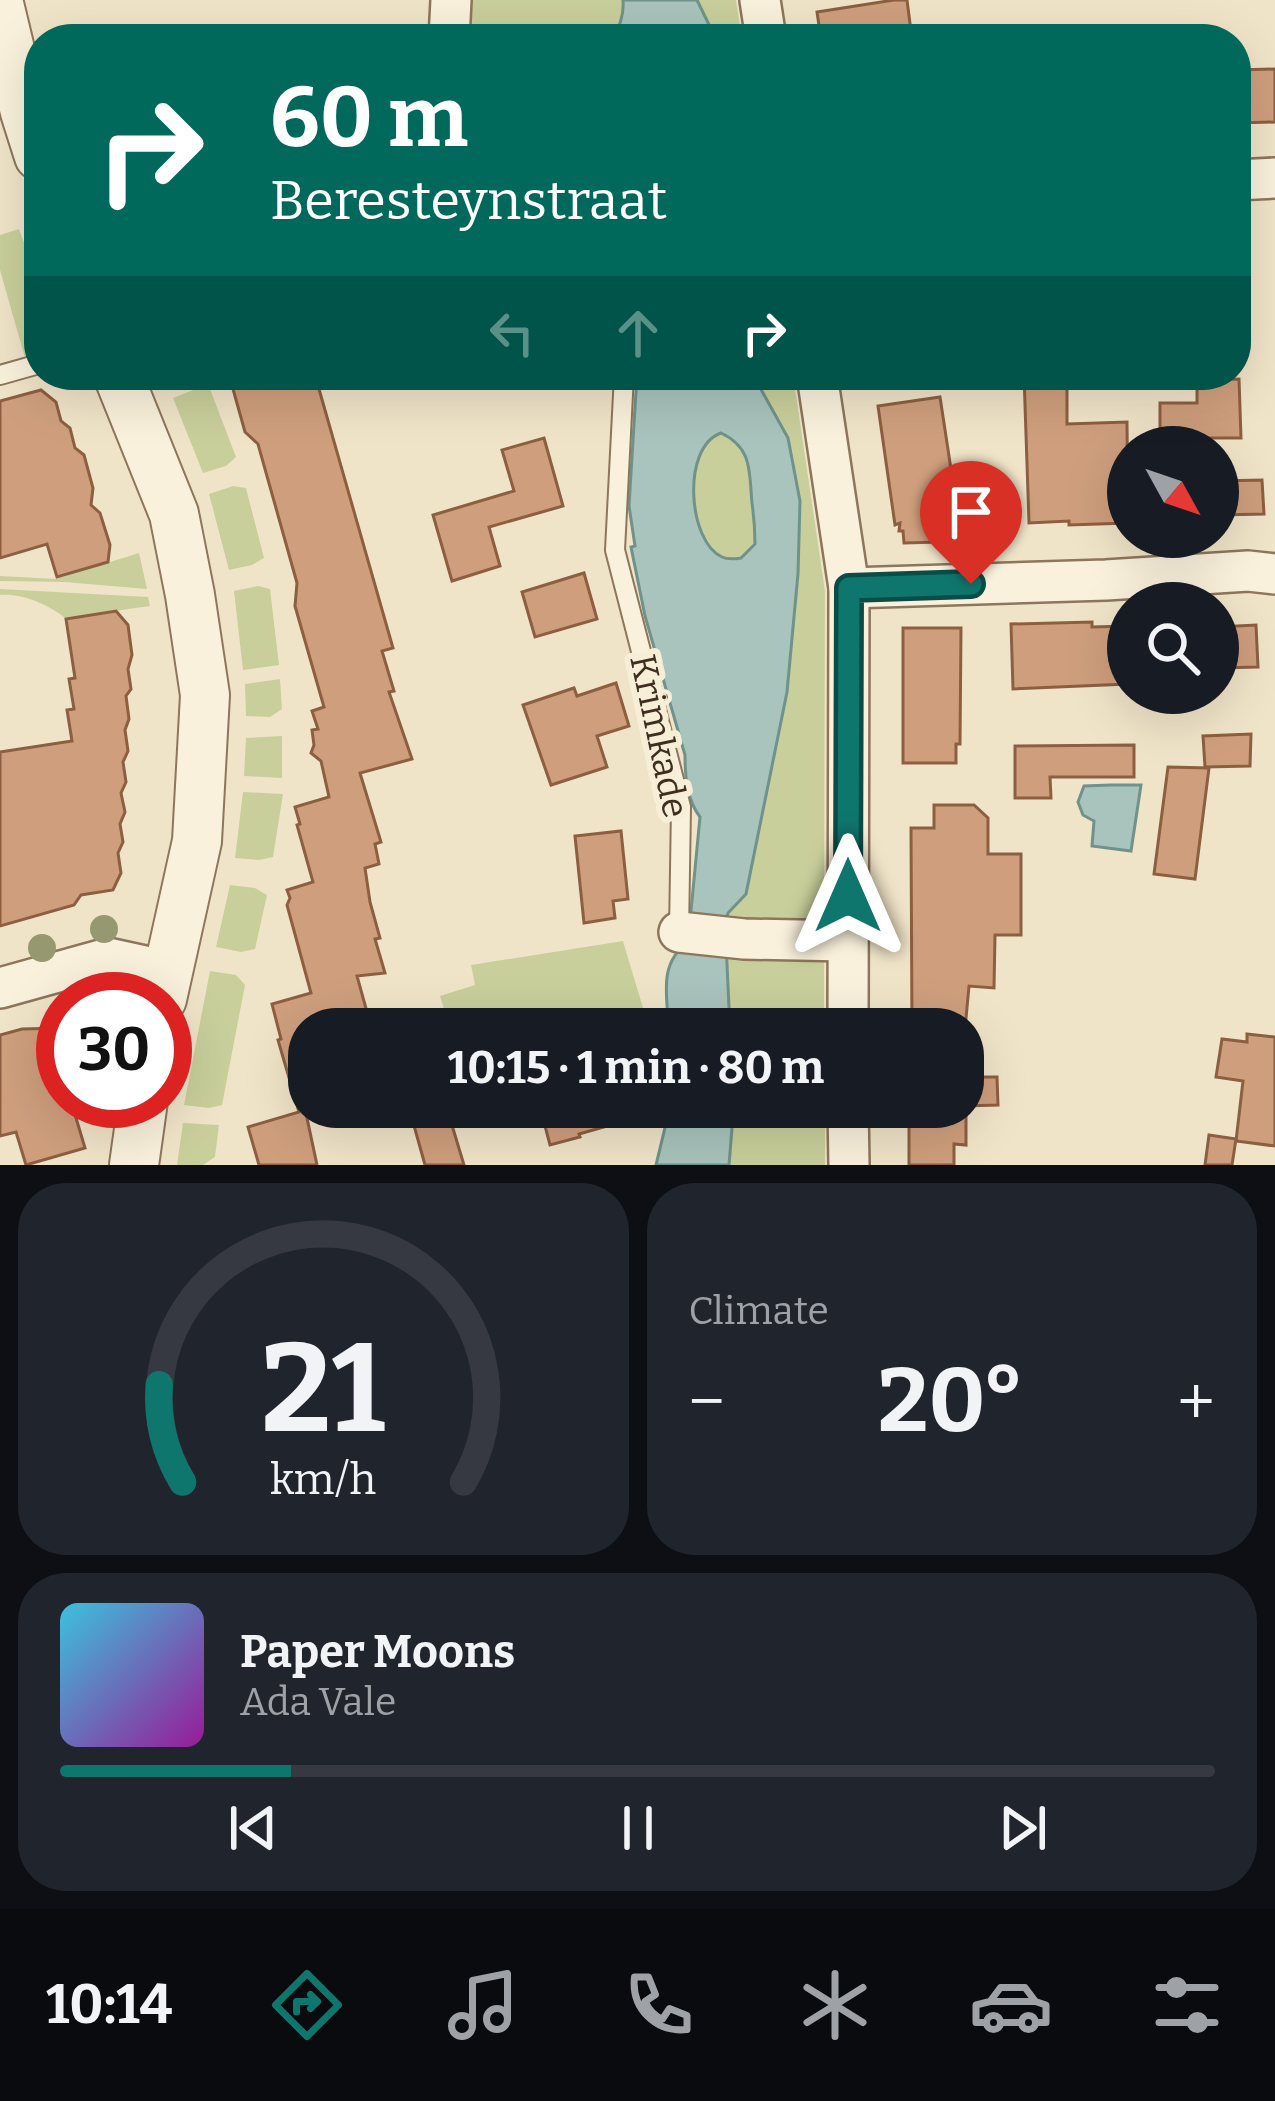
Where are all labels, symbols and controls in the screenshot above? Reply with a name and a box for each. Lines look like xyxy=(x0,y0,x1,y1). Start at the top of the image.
text: 60 m xyxy=(270,67,468,168)
icon: right xyxy=(72,72,228,228)
text: Beresteynstraat xyxy=(270,169,667,233)
icon: left xyxy=(479,300,545,366)
icon: ahead xyxy=(605,300,671,366)
icon: right xyxy=(731,300,797,366)
north arrow xyxy=(1107,426,1239,558)
map controls xyxy=(1107,426,1239,714)
pin xyxy=(920,461,1022,584)
icon: arrive xyxy=(938,479,1004,545)
button: search xyxy=(1107,582,1239,714)
street label: Krimkade xyxy=(620,650,698,822)
position arrow xyxy=(785,833,911,959)
speed limit sign: 30 xyxy=(36,972,192,1128)
text: 10:15 · 1 min · 80 m xyxy=(448,1041,824,1095)
text: Climate xyxy=(689,1288,829,1334)
text: 21 xyxy=(261,1314,385,1464)
text: 20° xyxy=(878,1347,1024,1455)
text: − xyxy=(689,1362,725,1441)
text: + xyxy=(1177,1362,1215,1441)
text: km/h xyxy=(270,1454,376,1505)
text: Paper Moons xyxy=(240,1625,515,1679)
text: Ada Vale xyxy=(240,1679,396,1725)
icon: previous xyxy=(220,1795,286,1861)
icon: pause xyxy=(605,1795,671,1861)
icon: next xyxy=(990,1795,1056,1861)
icon: directions xyxy=(265,1963,349,2047)
icon: music xyxy=(441,1963,525,2047)
icon: phone xyxy=(617,1963,701,2047)
icon: climate xyxy=(793,1963,877,2047)
icon: car xyxy=(969,1963,1053,2047)
icon: filters xyxy=(1145,1963,1229,2047)
text: 10:14 xyxy=(46,1973,172,2037)

